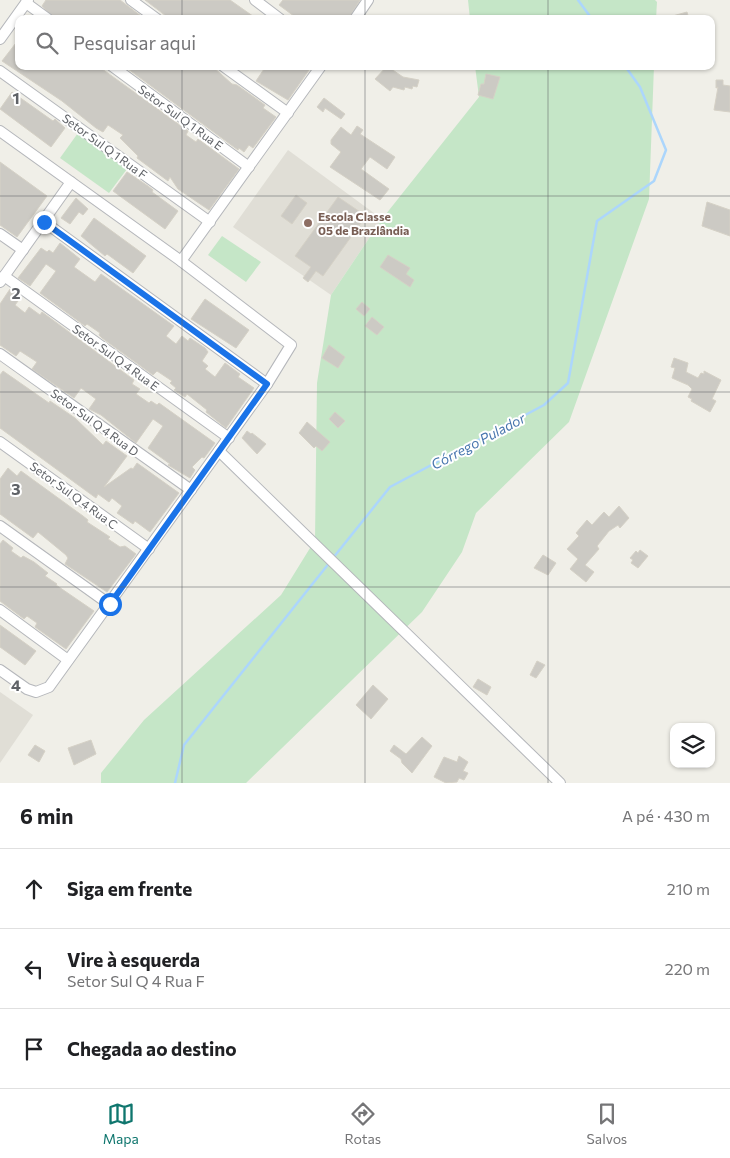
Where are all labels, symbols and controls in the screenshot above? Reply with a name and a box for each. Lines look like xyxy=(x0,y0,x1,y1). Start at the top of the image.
search box xyxy=(15,15,715,70)
icon: search xyxy=(33,29,61,57)
text: Pesquisar aqui xyxy=(73,31,196,54)
street label: Setor Sul Q 1 Rua E xyxy=(136,82,226,152)
text: 1 xyxy=(12,88,20,107)
street label: Setor Sul Q 1 Rua F xyxy=(60,111,150,181)
place label: Escola Classe 05 de Brazlândia xyxy=(318,209,409,237)
route end xyxy=(33,211,56,234)
marker: Escola Classe 05 de Brazlândia xyxy=(302,217,314,229)
text: 2 xyxy=(11,283,21,302)
street label: Setor Sul Q 4 Rua E xyxy=(70,321,162,393)
street label: Setor Sul Q 4 Rua D xyxy=(48,385,142,459)
water label: Córrego Pulador xyxy=(428,409,528,473)
street label: Setor Sul Q 4 Rua C xyxy=(28,459,120,531)
text: 3 xyxy=(11,479,21,498)
route start xyxy=(99,593,122,616)
text: 4 xyxy=(11,675,21,694)
map controls xyxy=(670,723,715,768)
button: layers xyxy=(670,723,715,768)
text: 6 min xyxy=(20,803,73,828)
text: A pé · 430 m xyxy=(622,806,710,825)
icon: ahead xyxy=(20,875,48,903)
text: Siga em frente xyxy=(67,877,192,900)
text: 210 m xyxy=(667,879,710,898)
text: Vire à esquerda xyxy=(67,948,200,971)
icon: left xyxy=(20,955,48,983)
text: 220 m xyxy=(665,959,710,978)
text: Setor Sul Q 4 Rua F xyxy=(67,971,205,990)
icon: arrive xyxy=(20,1035,48,1063)
text: Chegada ao destino xyxy=(67,1037,237,1060)
tab: Mapa xyxy=(103,1100,139,1147)
tab: Rotas xyxy=(344,1100,381,1147)
tab: Salvos xyxy=(587,1100,627,1147)

